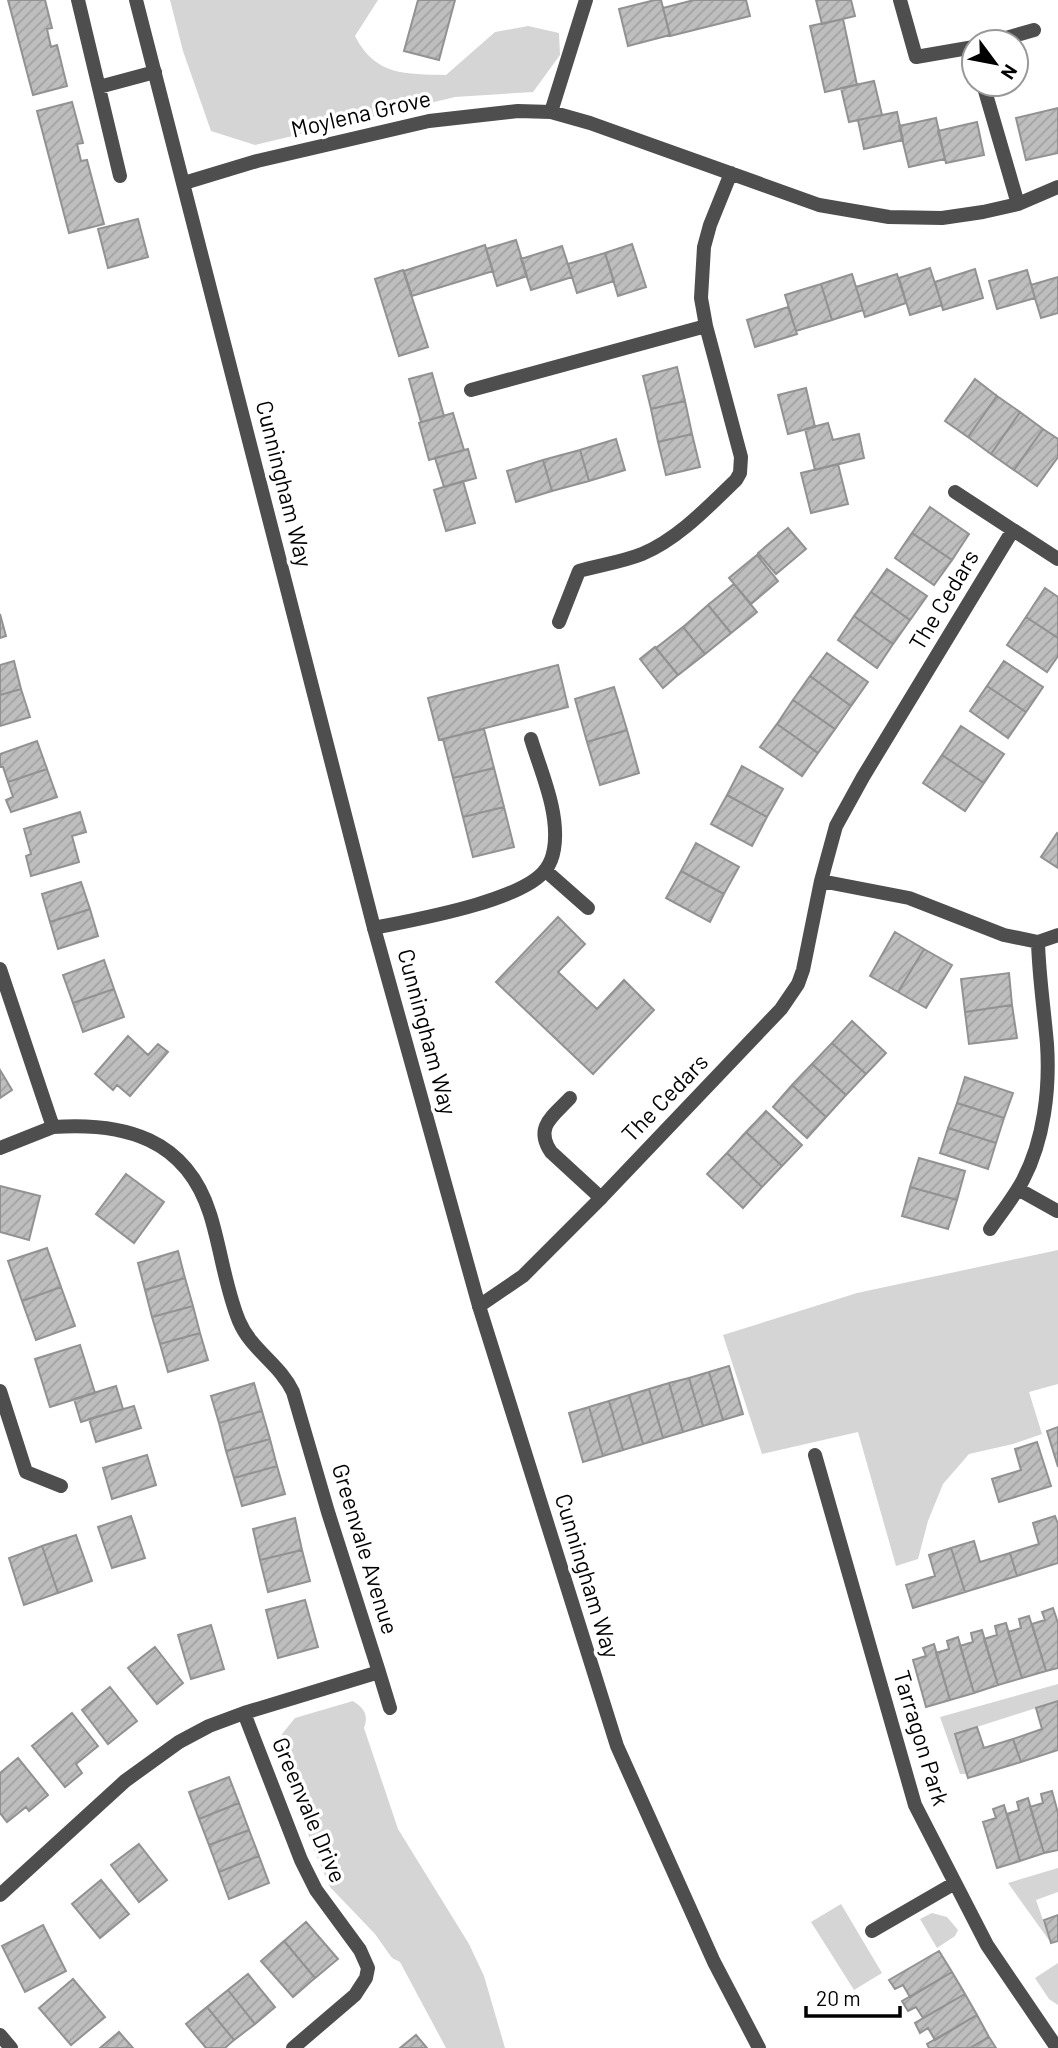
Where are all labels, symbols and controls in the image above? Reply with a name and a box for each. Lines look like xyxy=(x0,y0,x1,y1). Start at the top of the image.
north arrow xyxy=(960,28,1030,98)
text: N xyxy=(997,61,1023,84)
street label: Moylena Grove xyxy=(288,83,433,143)
street label: Cunningham Way xyxy=(251,398,319,570)
street label: The Cedars xyxy=(902,544,984,655)
street label: Cunningham Way xyxy=(392,946,464,1118)
street label: The Cedars xyxy=(615,1047,713,1147)
street label: Greenvale Avenue xyxy=(327,1460,405,1637)
street label: Cunningham Way xyxy=(550,1490,626,1662)
street label: Tarragon Park xyxy=(888,1667,956,1809)
street label: Greenvale Drive xyxy=(267,1733,353,1886)
scale bar xyxy=(806,1974,900,2018)
text: 20 m xyxy=(816,1985,861,2010)

